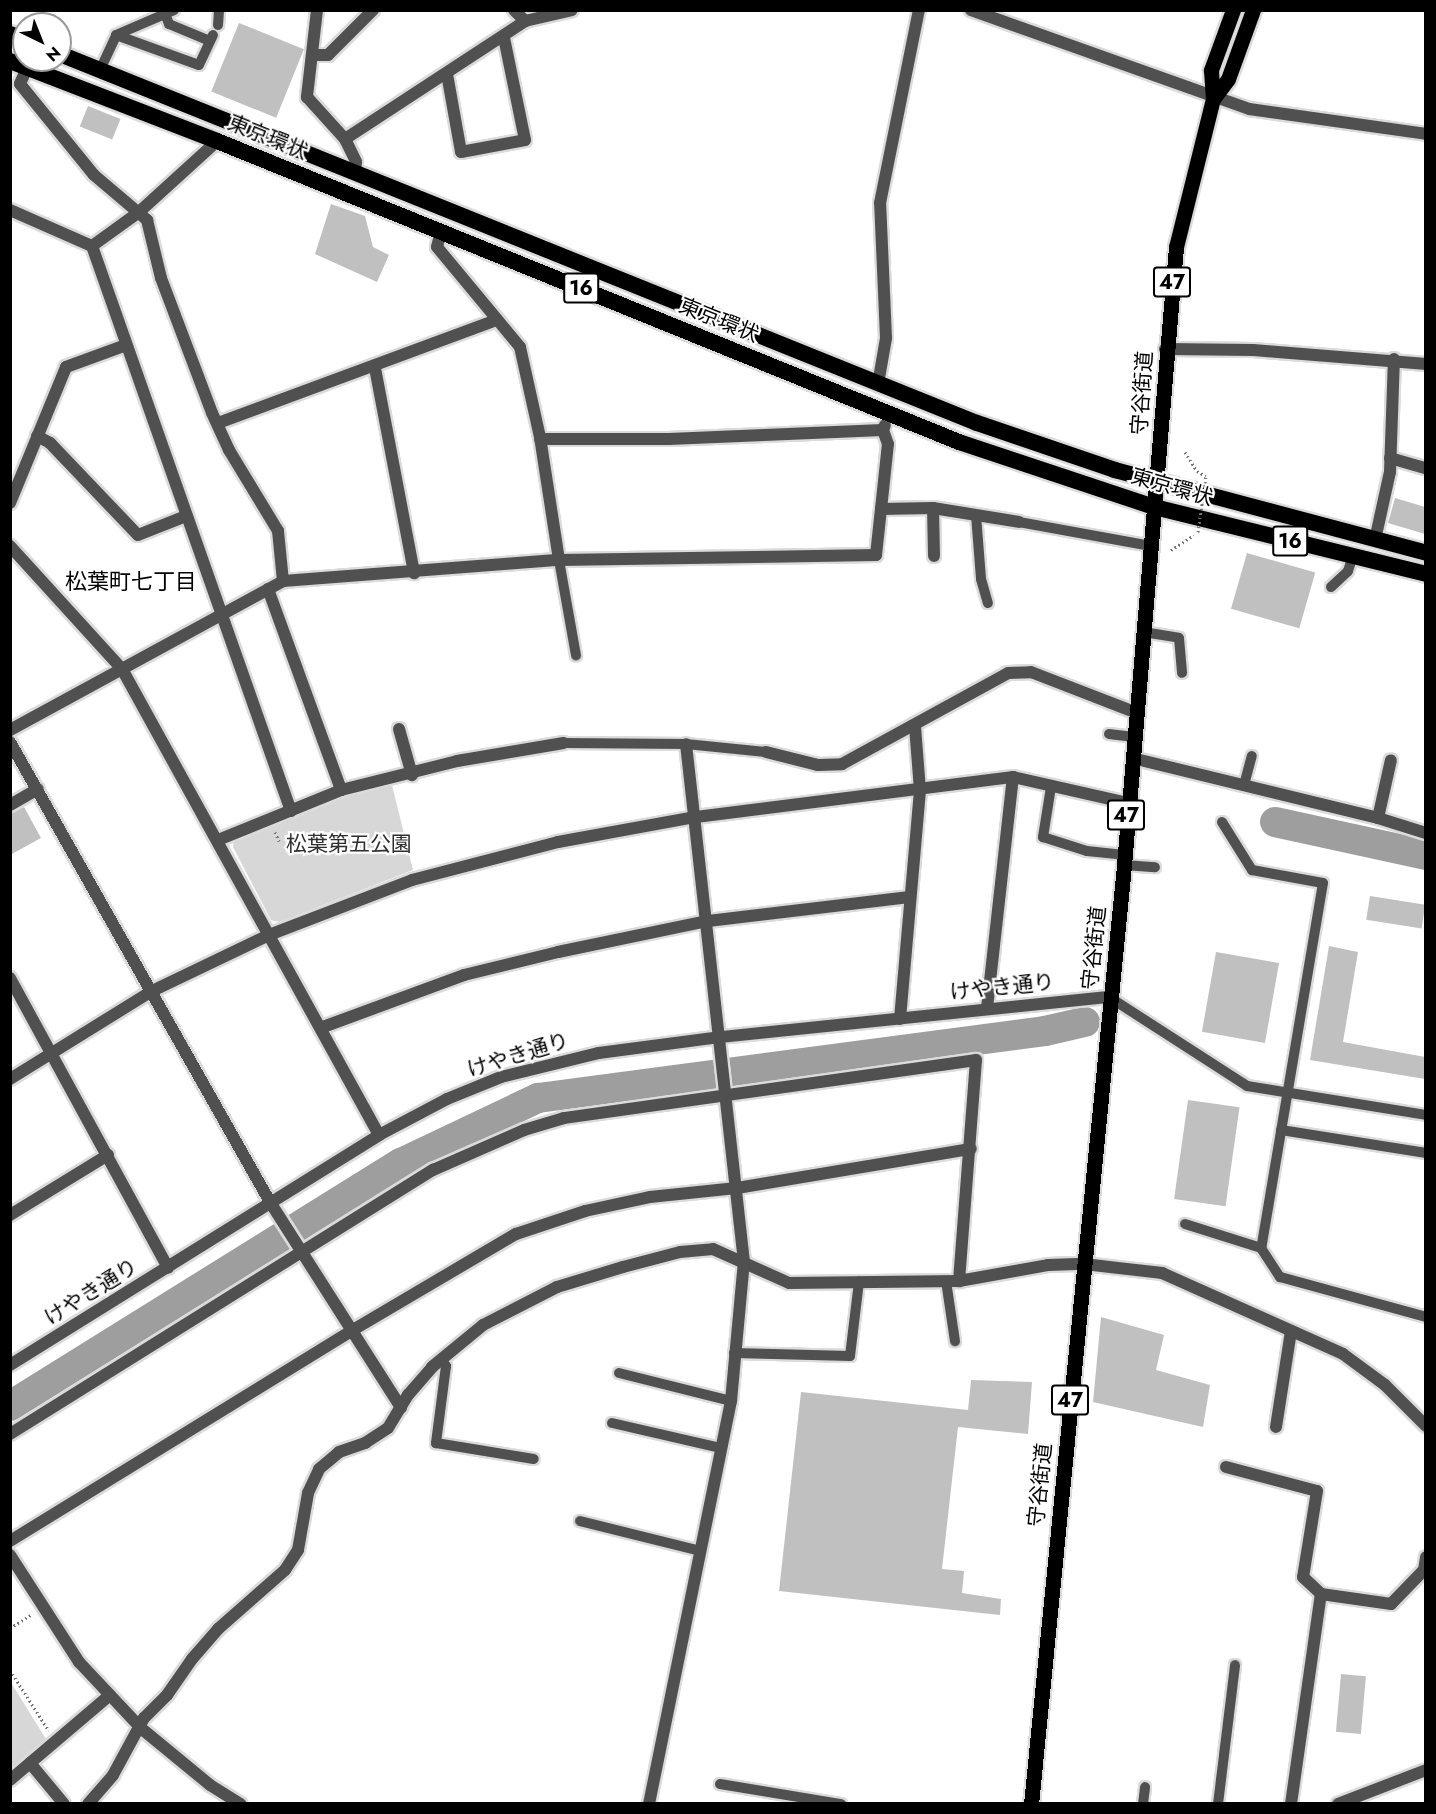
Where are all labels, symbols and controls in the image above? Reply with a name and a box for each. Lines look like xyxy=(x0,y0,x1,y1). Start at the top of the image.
north arrow xyxy=(12,12,72,72)
text: N xyxy=(41,41,66,67)
street label: 東京環状 xyxy=(224,110,312,164)
road number: 47 xyxy=(1152,265,1192,299)
road number: 16 xyxy=(563,271,599,305)
street label: 東京環状 xyxy=(675,293,763,347)
street label: 守谷街道 xyxy=(1127,350,1157,436)
street label: 東京環状 xyxy=(1128,463,1216,511)
road number: 16 xyxy=(1272,524,1308,558)
district label: 松葉町七丁目 xyxy=(65,569,197,595)
road number: 47 xyxy=(1106,798,1146,832)
park label: 松葉第五公園 xyxy=(286,831,412,857)
street label: 守谷街道 xyxy=(1077,905,1111,991)
street label: けやき通り xyxy=(948,969,1056,1005)
street label: けやき通り xyxy=(464,1028,572,1082)
street label: けやき通り xyxy=(40,1253,142,1331)
road number: 47 xyxy=(1050,1383,1090,1417)
street label: 守谷街道 xyxy=(1023,1442,1057,1528)

